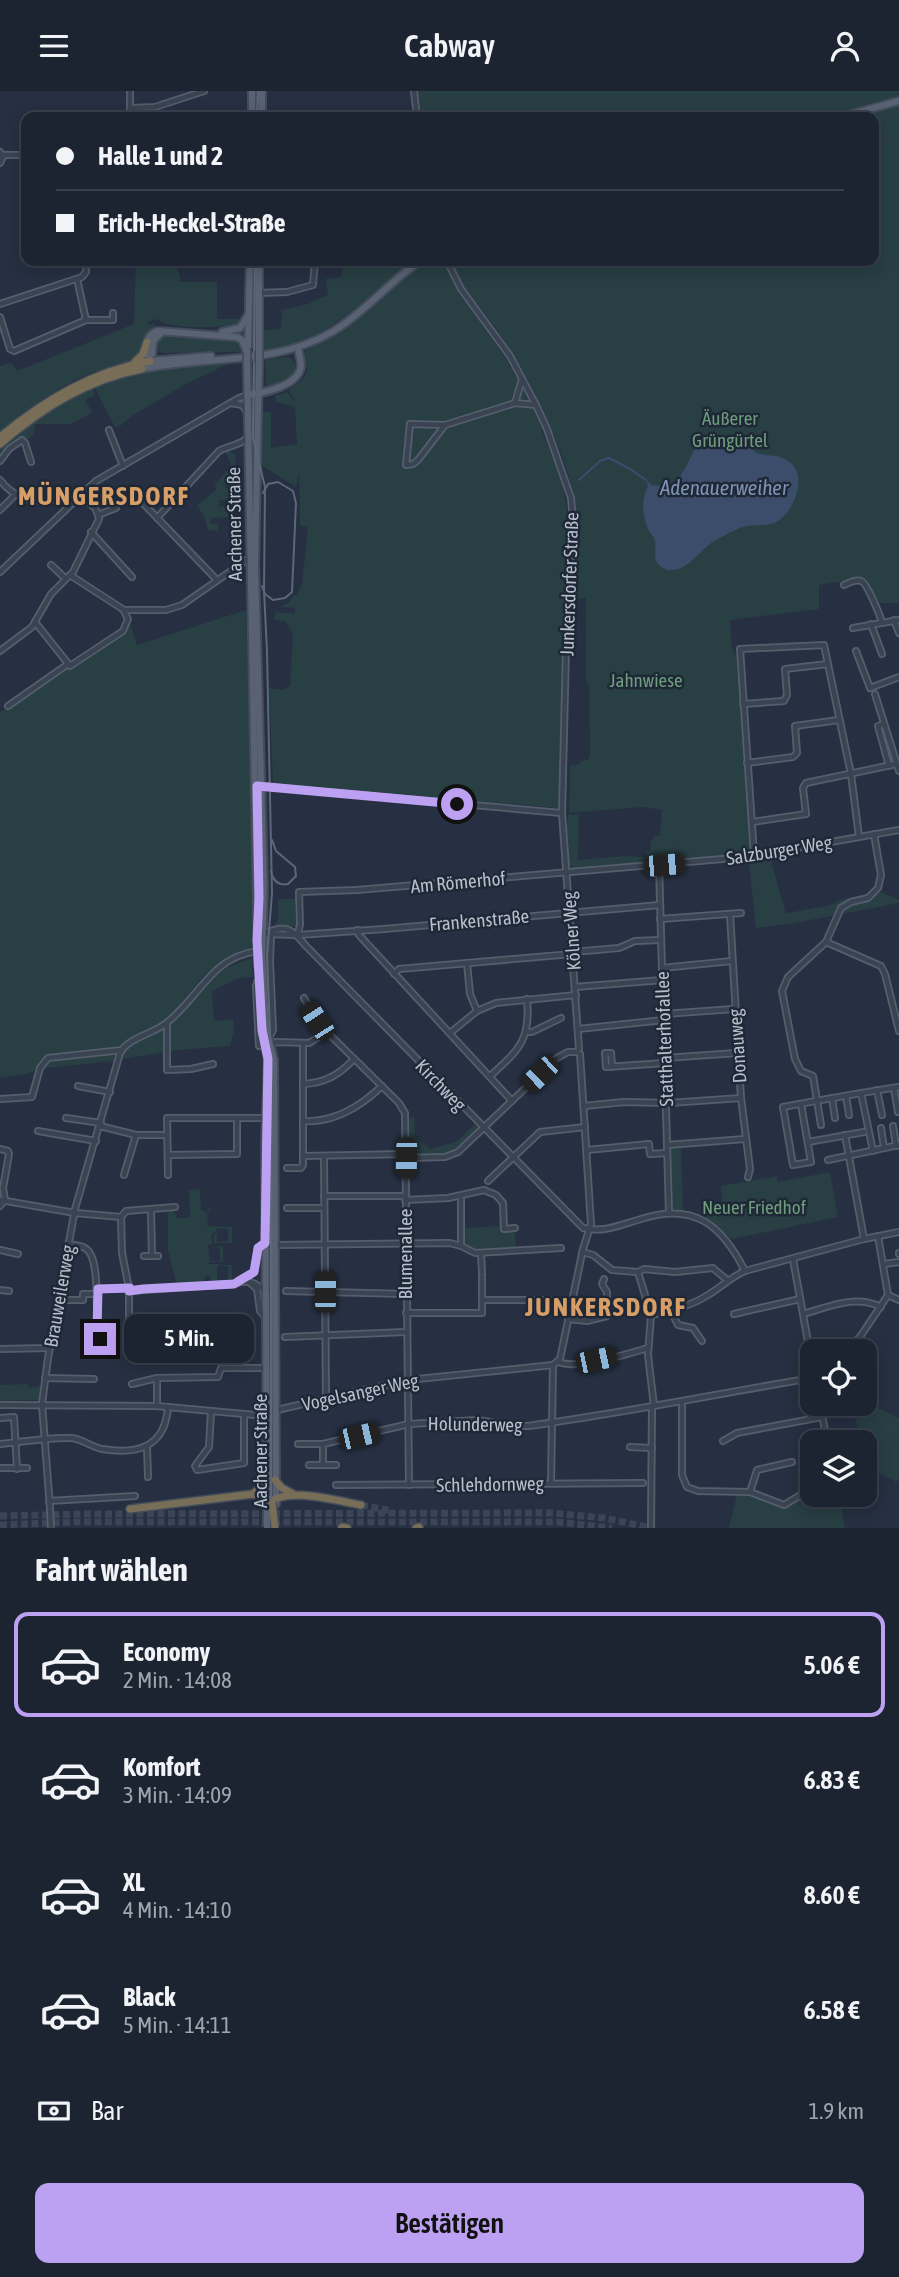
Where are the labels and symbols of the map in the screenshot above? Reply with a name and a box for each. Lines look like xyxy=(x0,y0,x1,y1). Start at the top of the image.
park label: Äußerer Grüngürtel xyxy=(692,407,768,451)
street label: Aachener Straße xyxy=(222,467,246,581)
water label: Adenauerweiher xyxy=(659,475,789,499)
district label: MÜNGERSDORF xyxy=(18,481,190,511)
street label: Junkersdorfer Straße xyxy=(555,512,583,656)
park label: Jahnwiese xyxy=(609,669,683,691)
route start xyxy=(441,788,473,820)
street label: Salzburger Weg xyxy=(725,831,834,869)
car xyxy=(643,853,686,877)
street label: Am Römerhof xyxy=(410,867,506,897)
street label: Kölner Weg xyxy=(557,890,585,971)
street label: Frankenstraße xyxy=(428,905,530,935)
street label: Statthalterhofallee xyxy=(651,971,677,1107)
car xyxy=(297,998,338,1044)
street label: Donauweg xyxy=(723,1007,751,1084)
car xyxy=(518,1052,563,1096)
street label: Kirchweg xyxy=(411,1055,472,1116)
car xyxy=(396,1137,417,1179)
park label: Neuer Friedhof xyxy=(702,1196,806,1218)
street label: Blumenallee xyxy=(394,1209,416,1299)
street label: Brauweilerweg xyxy=(39,1242,79,1349)
car xyxy=(315,1271,336,1313)
district label: JUNKERSDORF xyxy=(524,1292,687,1322)
callout: 5 Min. xyxy=(124,1315,254,1363)
route end xyxy=(84,1323,116,1355)
car xyxy=(574,1345,619,1375)
street label: Vogelsanger Weg xyxy=(300,1369,421,1415)
street label: Aachener Straße xyxy=(249,1394,271,1508)
street label: Holunderweg xyxy=(428,1412,523,1436)
car xyxy=(337,1421,382,1451)
street label: Schlehdornweg xyxy=(436,1472,545,1496)

